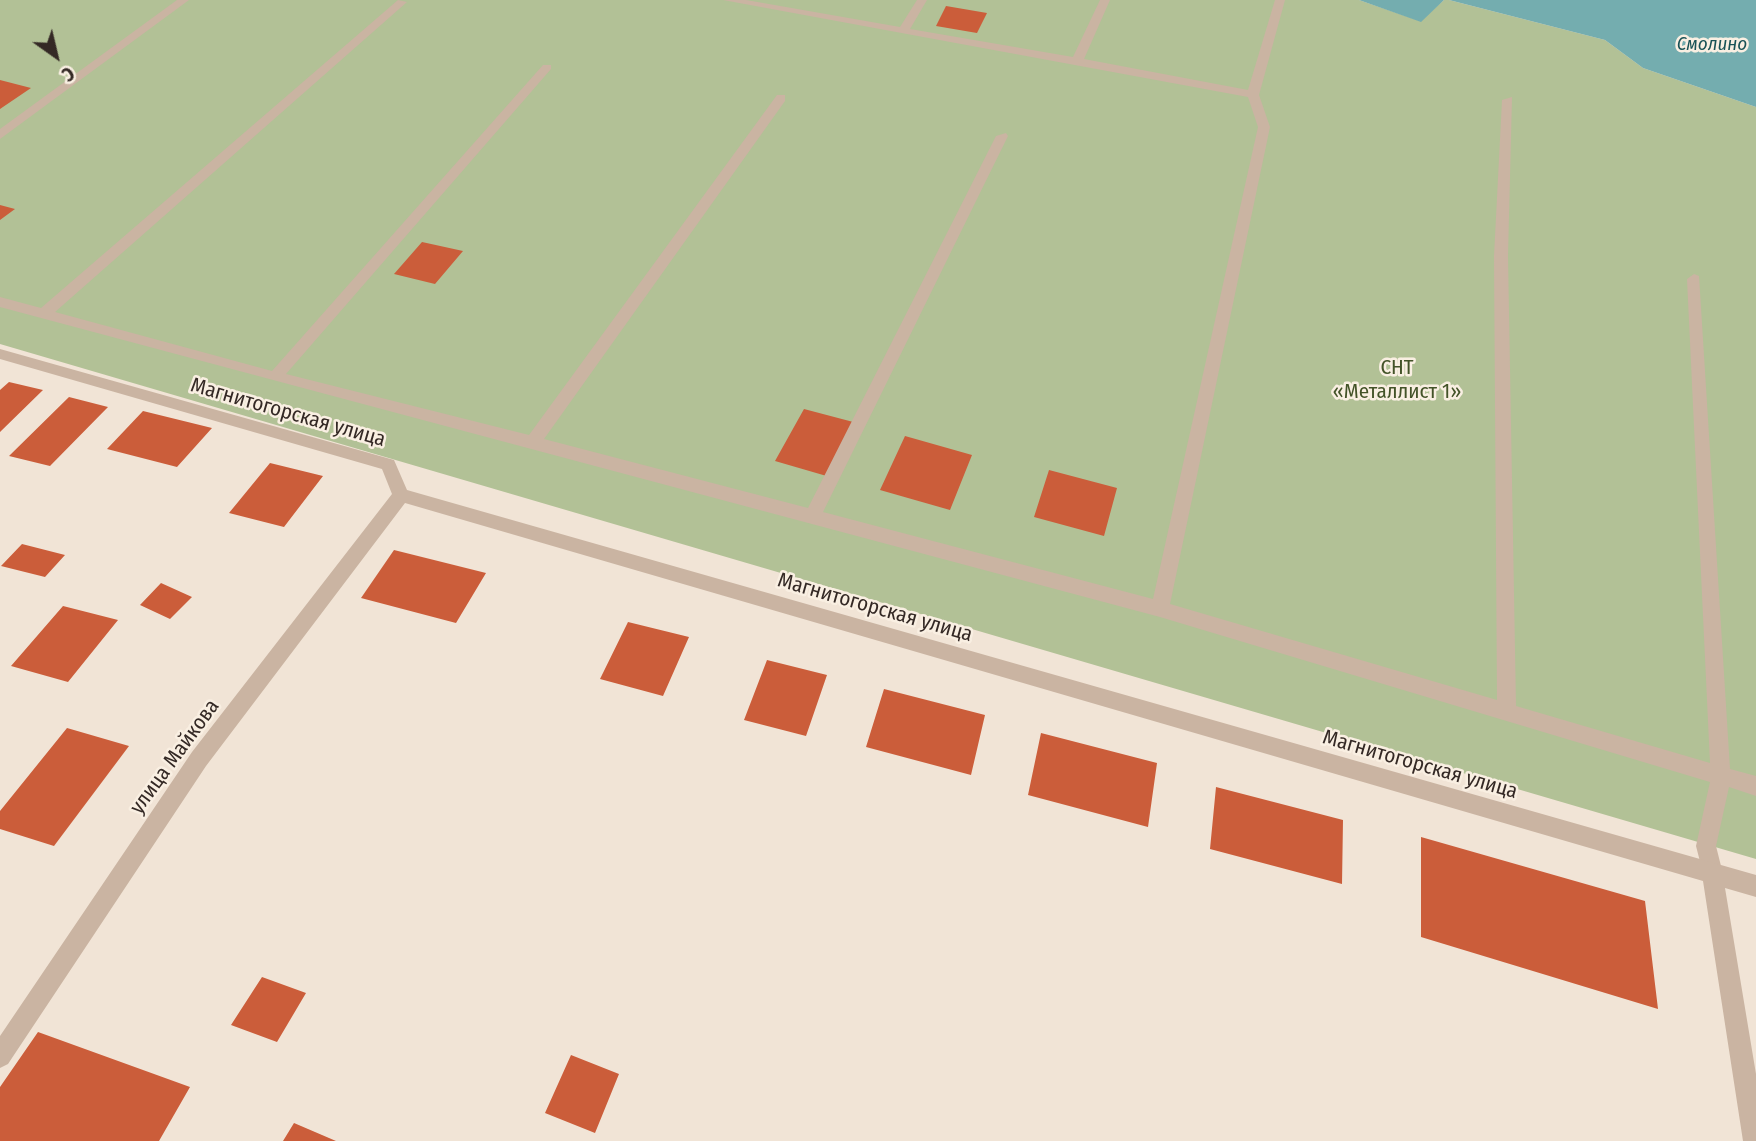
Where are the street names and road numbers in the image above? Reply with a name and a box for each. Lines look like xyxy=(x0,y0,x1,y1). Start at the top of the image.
street label: Магнитогорская улица xyxy=(188,373,388,453)
street label: Магнитогорская улица xyxy=(775,568,975,648)
street label: улица Майкова xyxy=(125,695,225,819)
street label: Магнитогорская улица xyxy=(1320,725,1520,805)

